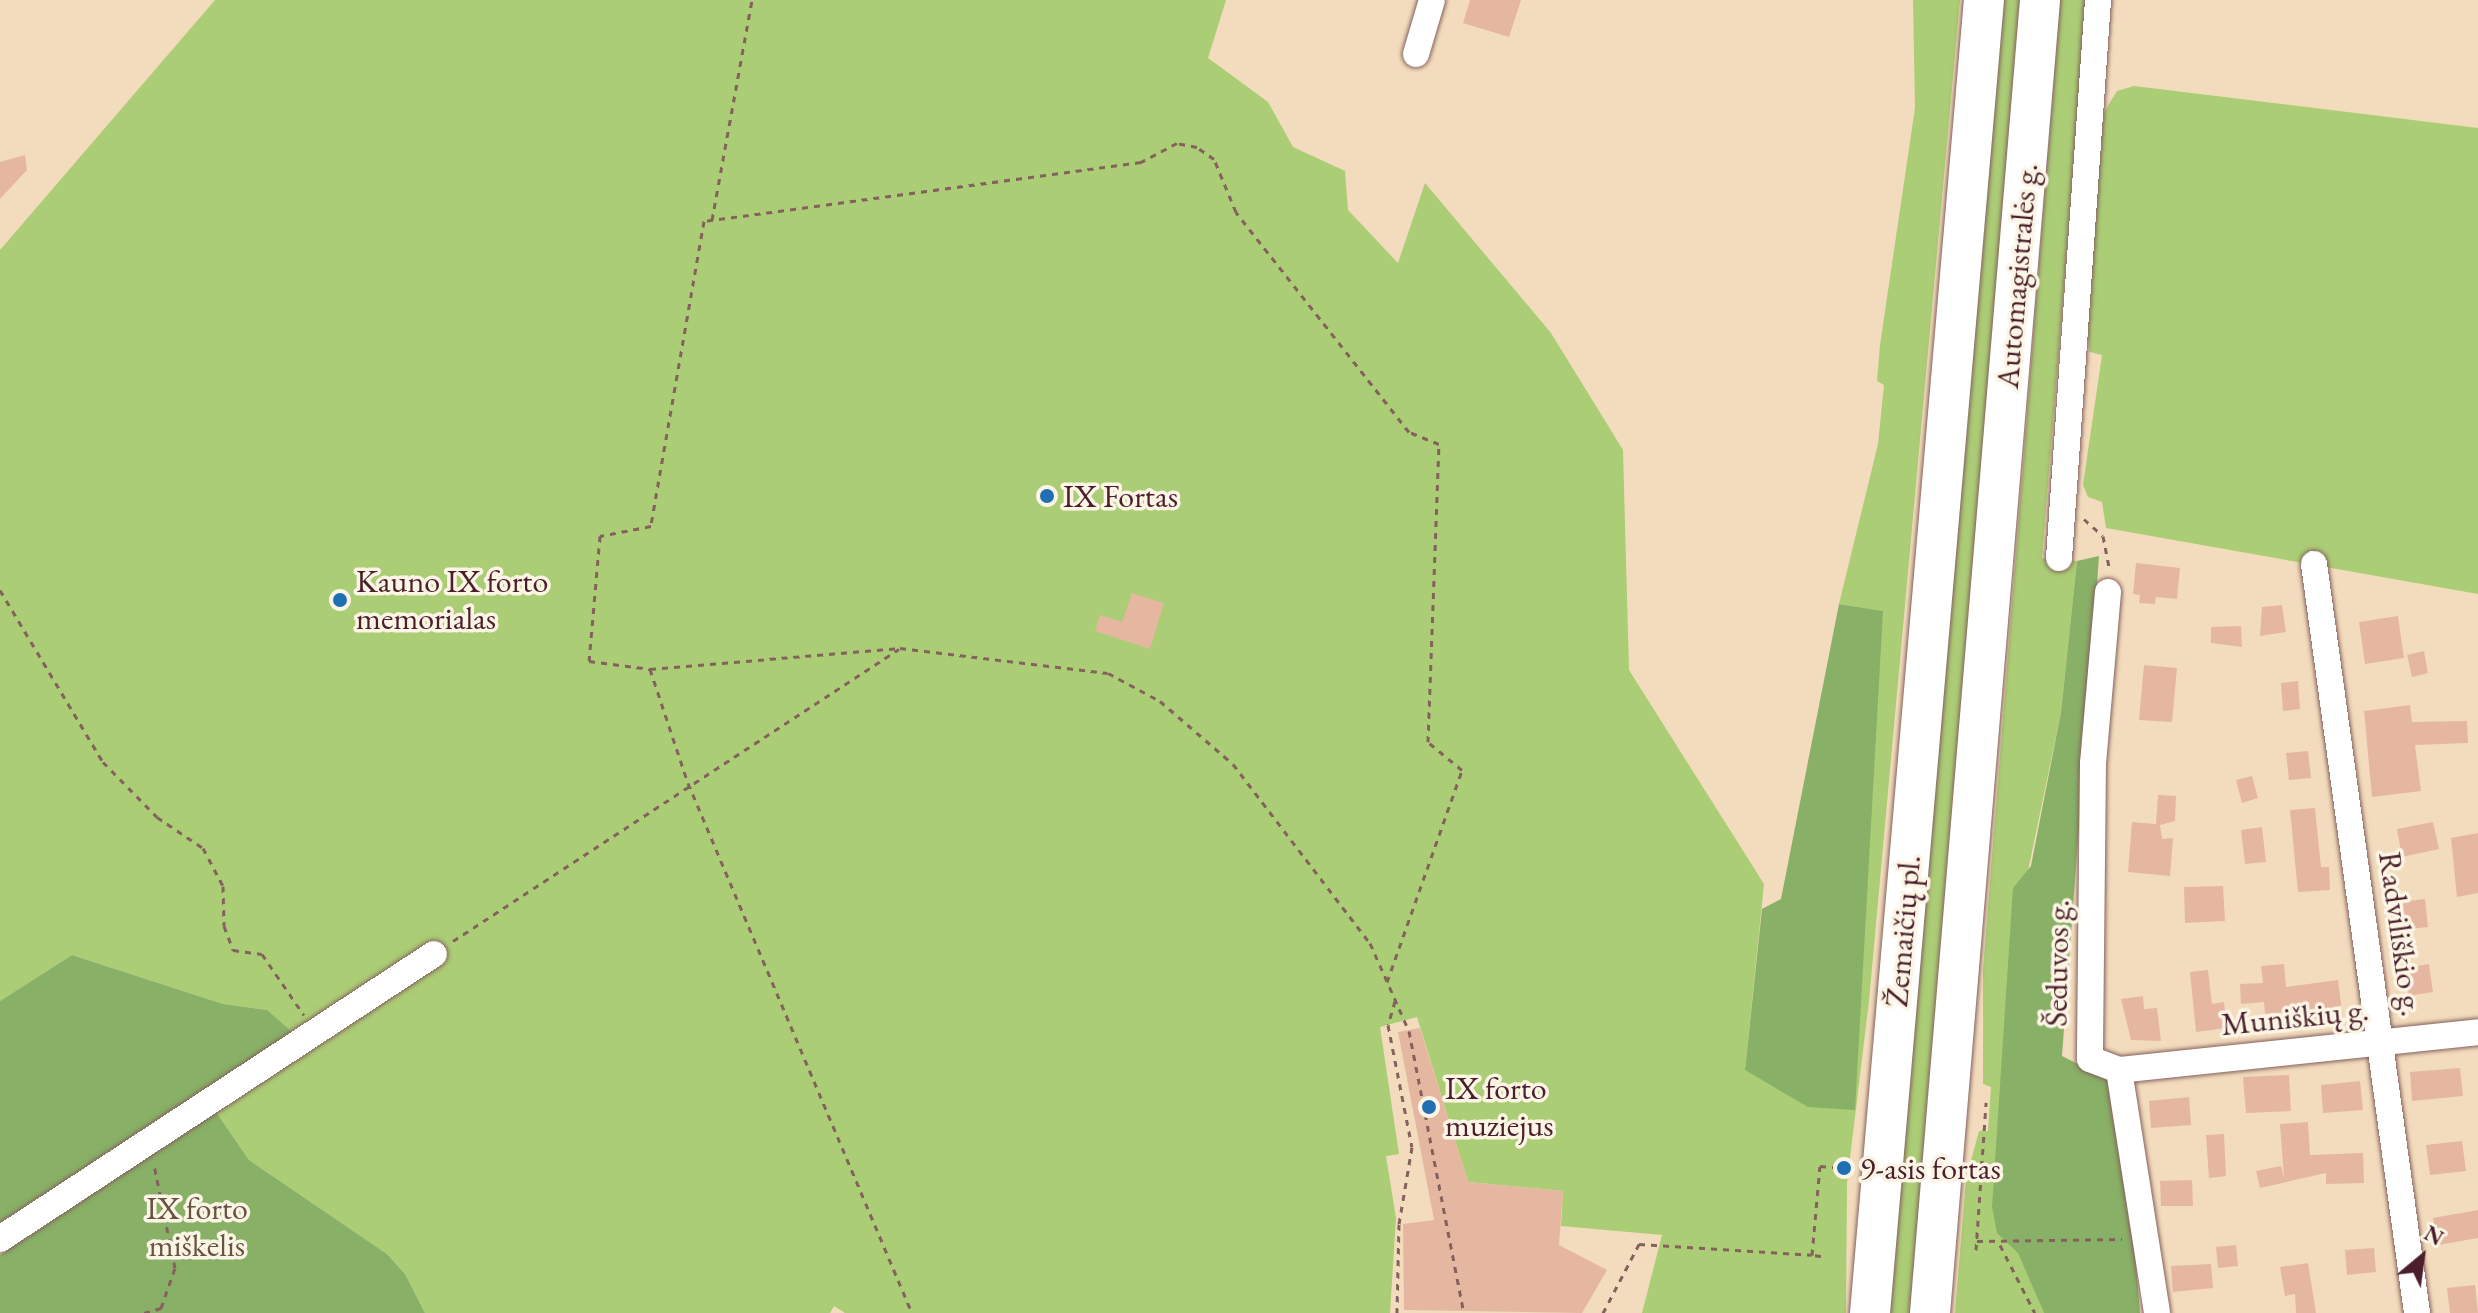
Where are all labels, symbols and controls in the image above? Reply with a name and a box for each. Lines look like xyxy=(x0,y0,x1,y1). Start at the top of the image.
street label: Automagistralės g. xyxy=(1988,162,2046,390)
place label: IX Fortas xyxy=(1063,477,1178,515)
marker: IX Fortas xyxy=(1038,487,1056,505)
place label: Kauno IX forto memorialas xyxy=(356,563,548,638)
marker: Kauno IX forto memorialas xyxy=(331,591,349,609)
street label: Radviliškio g. xyxy=(2370,849,2432,1019)
street label: Žemaičių pl. xyxy=(1877,853,1929,1009)
street label: Šeduvos g. xyxy=(2037,899,2077,1027)
street label: Muniškių g. xyxy=(2219,990,2371,1044)
place label: IX forto muziejus xyxy=(1445,1070,1554,1145)
marker: IX forto muziejus xyxy=(1420,1098,1438,1116)
place label: 9-asis fortas xyxy=(1860,1149,2001,1187)
marker: 9-asis fortas xyxy=(1835,1159,1853,1177)
park label: IX forto miškelis xyxy=(146,1190,248,1265)
north arrow xyxy=(2382,1217,2462,1297)
text: N xyxy=(2419,1219,2449,1253)

